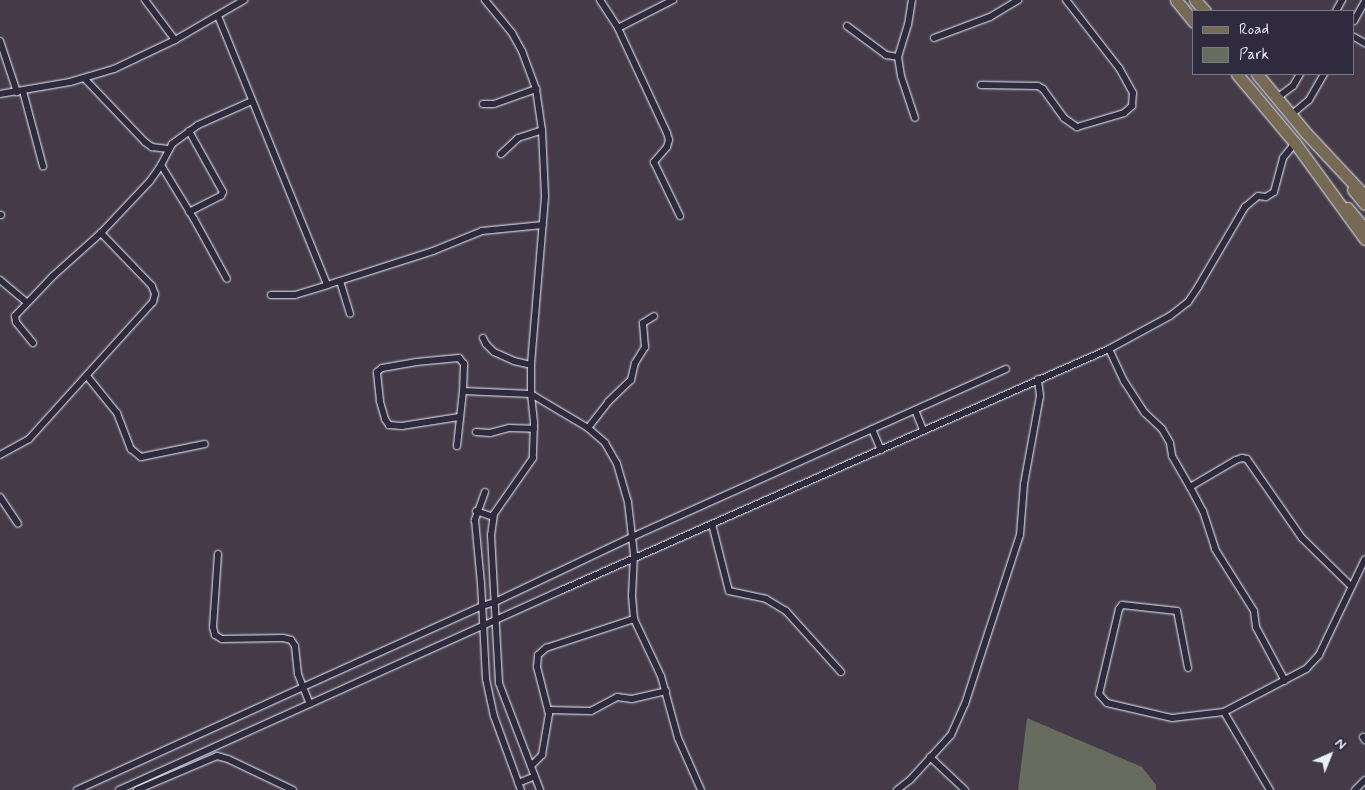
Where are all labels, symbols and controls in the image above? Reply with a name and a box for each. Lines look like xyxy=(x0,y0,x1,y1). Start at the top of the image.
legend xyxy=(1192,10,1355,75)
text: Road xyxy=(1239,20,1269,40)
text: Park xyxy=(1239,45,1269,65)
north arrow xyxy=(1305,730,1355,780)
text: N xyxy=(1331,734,1350,754)

